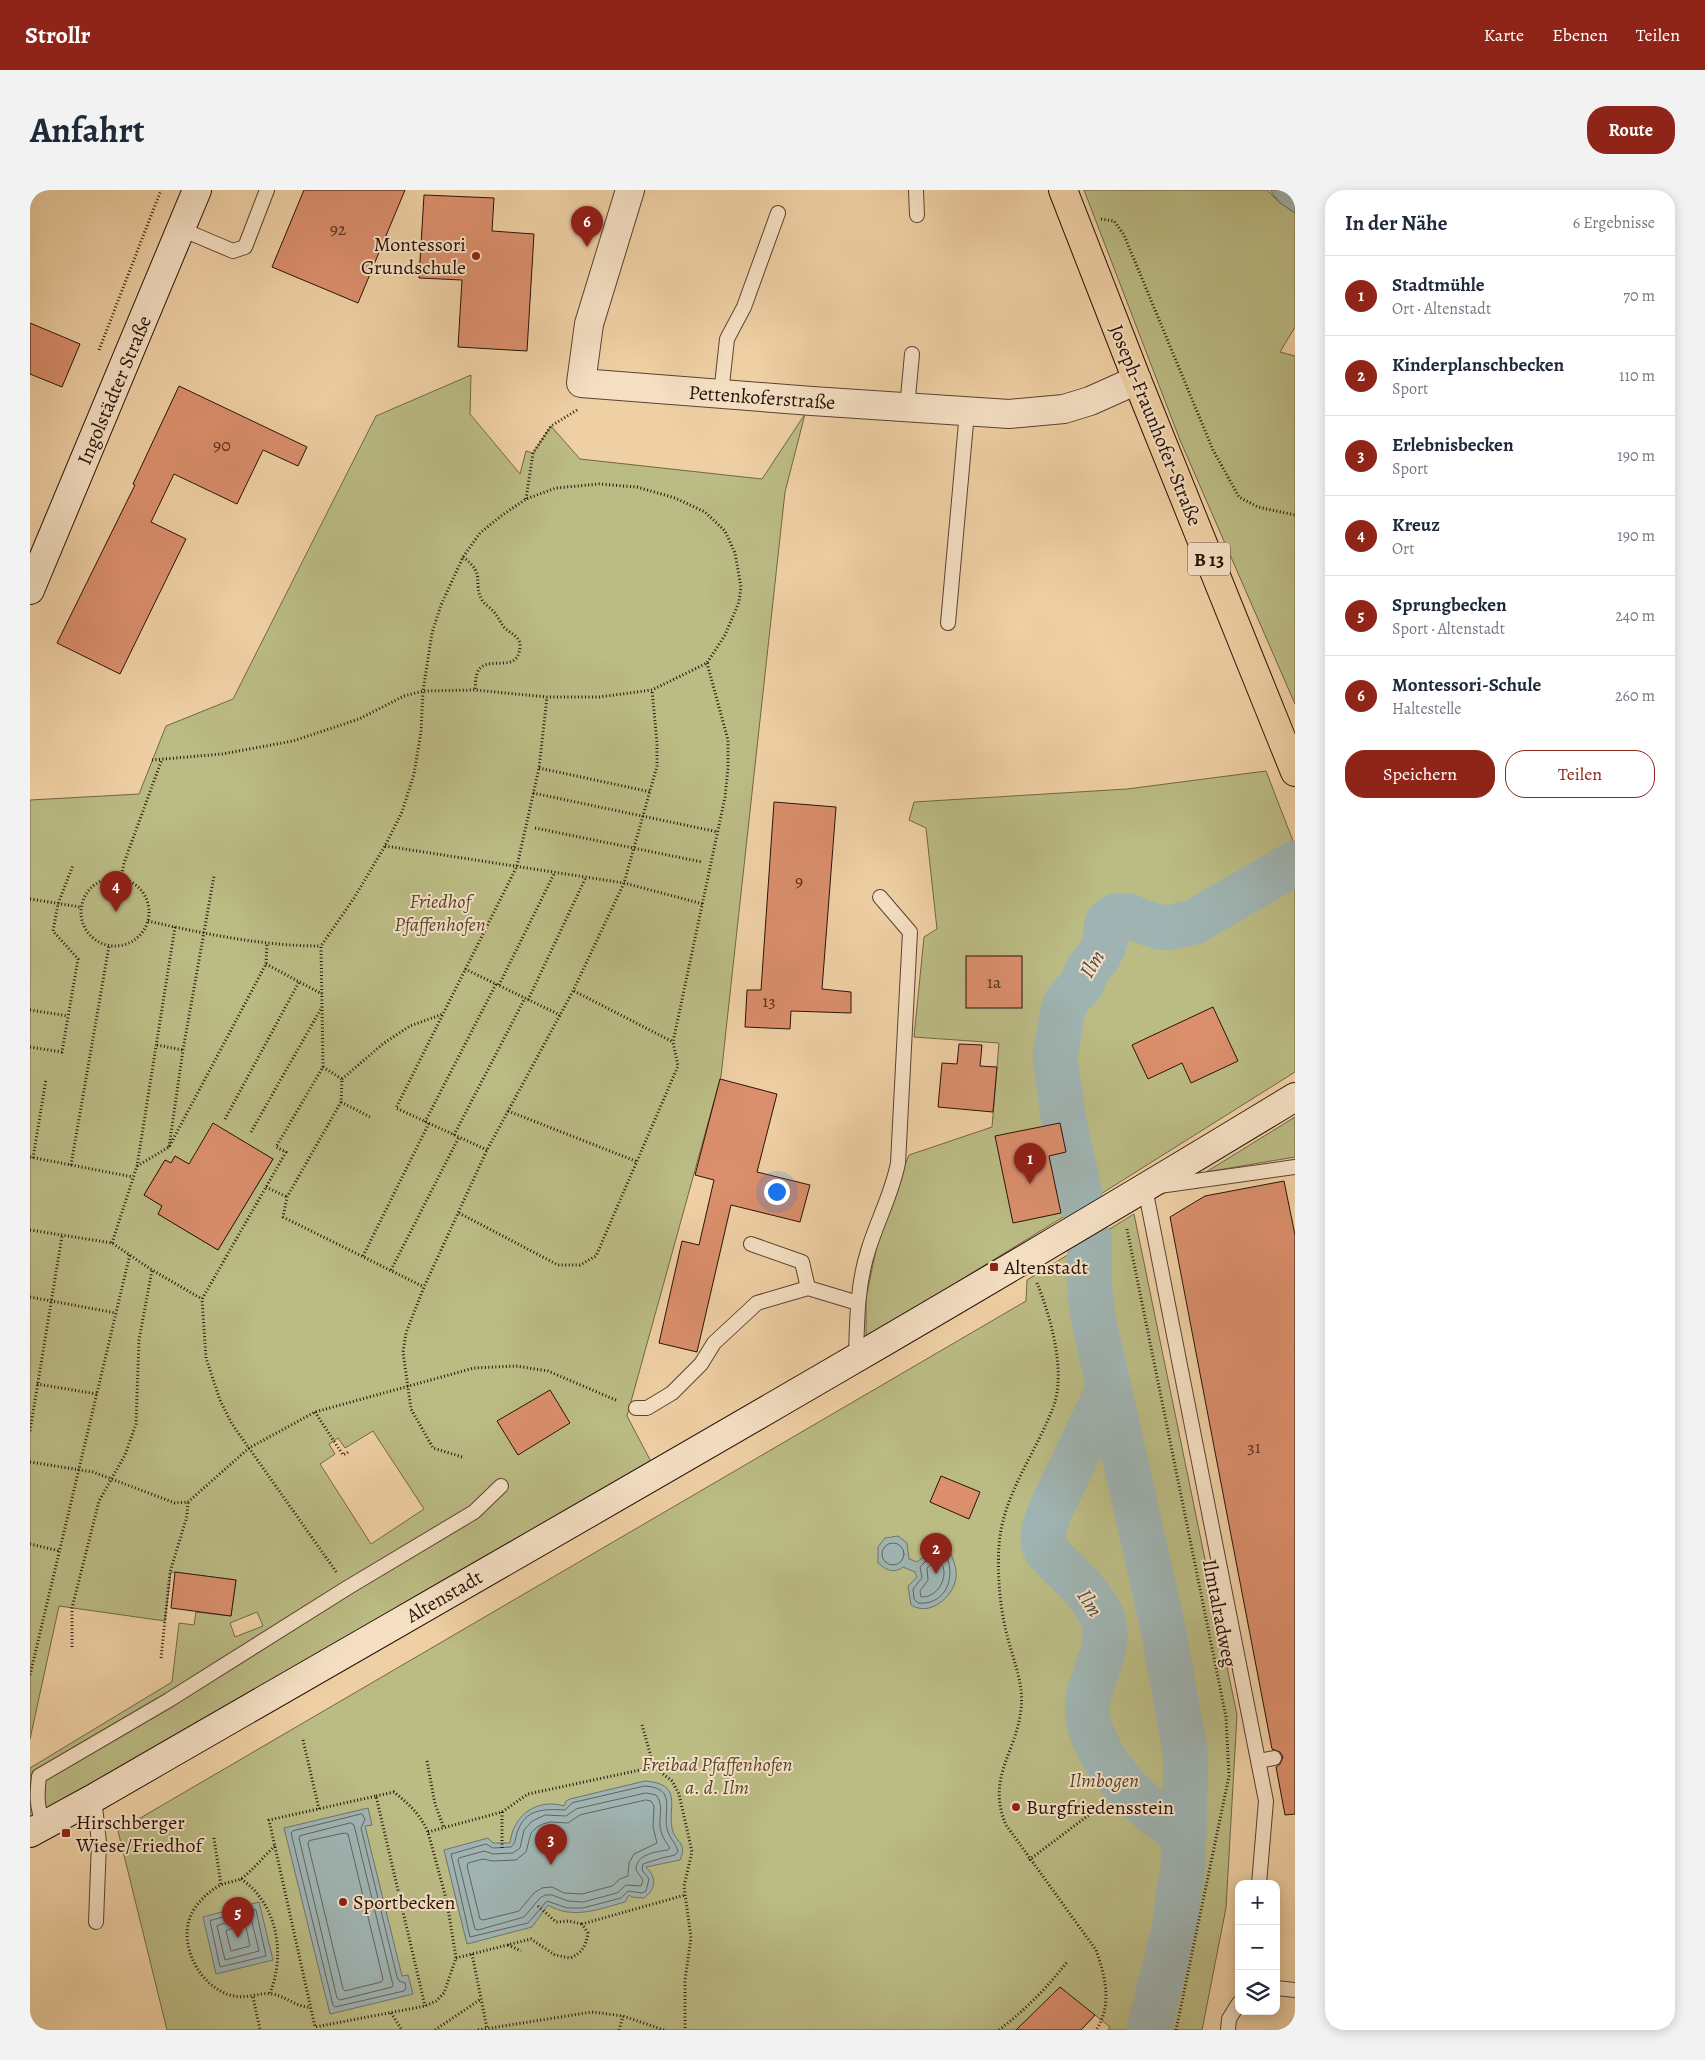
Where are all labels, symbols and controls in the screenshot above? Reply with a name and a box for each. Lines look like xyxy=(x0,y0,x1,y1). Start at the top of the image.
text: Strollr xyxy=(25,19,90,51)
text: Karte xyxy=(1484,23,1524,47)
text: Ebenen xyxy=(1552,23,1608,47)
text: Teilen xyxy=(1636,23,1680,47)
text: Anfahrt xyxy=(30,106,145,154)
button: Route xyxy=(1587,106,1675,154)
pin: 6 xyxy=(571,206,603,247)
text: In der Nähe xyxy=(1345,209,1447,237)
text: 6 Ergebnisse xyxy=(1573,212,1655,234)
house number: 92 xyxy=(330,217,347,241)
place label: Montessori Grundschule xyxy=(361,231,466,281)
marker: Montessori Grundschule xyxy=(470,250,482,262)
text: Stadtmühle xyxy=(1392,272,1485,298)
text: 1 xyxy=(1358,285,1364,307)
text: 70 m xyxy=(1623,285,1655,307)
text: Ort · Altenstadt xyxy=(1392,298,1491,320)
street label: Ingolstädter Straße xyxy=(71,311,158,469)
street label: Joseph-Fraunhofer-Straße xyxy=(1103,321,1208,530)
text: Kinderplanschbecken xyxy=(1392,352,1564,378)
text: 2 xyxy=(1357,365,1365,387)
text: 110 m xyxy=(1619,365,1655,387)
text: Sport xyxy=(1392,378,1428,400)
street label: Pettenkoferstraße xyxy=(688,379,836,416)
text: Erlebnisbecken xyxy=(1392,432,1514,458)
house number: 90 xyxy=(213,433,231,457)
text: 3 xyxy=(1358,445,1364,467)
text: 190 m xyxy=(1617,445,1655,467)
text: Sport xyxy=(1392,458,1428,480)
text: Kreuz xyxy=(1392,512,1440,538)
text: 4 xyxy=(1357,525,1365,547)
text: 190 m xyxy=(1617,525,1655,547)
text: Ort xyxy=(1392,538,1414,560)
road number: B 13 xyxy=(1188,542,1230,576)
text: Sprungbecken xyxy=(1392,592,1507,618)
text: 5 xyxy=(1358,605,1364,627)
text: 240 m xyxy=(1615,605,1655,627)
text: Sport · Altenstadt xyxy=(1392,618,1505,640)
text: Montessori-Schule xyxy=(1392,672,1541,698)
text: 6 xyxy=(1357,685,1365,707)
text: 260 m xyxy=(1615,685,1655,707)
text: Haltestelle xyxy=(1392,698,1461,720)
button: Speichern xyxy=(1345,750,1495,798)
button: Teilen xyxy=(1505,750,1655,798)
house number: 9 xyxy=(795,869,803,893)
pin: 4 xyxy=(100,871,132,912)
park label: Friedhof Pfaffenhofen xyxy=(394,888,486,938)
water label: Ilm xyxy=(1073,945,1111,983)
house number: 1a xyxy=(987,970,1002,994)
house number: 13 xyxy=(762,989,776,1013)
pin: 1 xyxy=(1014,1143,1046,1184)
your location xyxy=(764,1179,790,1205)
place label: Altenstadt xyxy=(1003,1254,1088,1281)
marker: Altenstadt xyxy=(988,1261,1000,1273)
house number: 31 xyxy=(1247,1435,1261,1459)
pin: 2 xyxy=(920,1533,952,1574)
street label: Ilmtalradweg xyxy=(1196,1557,1243,1669)
street label: Altenstadt xyxy=(400,1564,488,1630)
water label: Ilm xyxy=(1071,1584,1109,1622)
park label: Freibad Pfaffenhofen a. d. Ilm xyxy=(642,1751,793,1801)
park label: Ilmbogen xyxy=(1069,1767,1139,1794)
place label: Burgfriedensstein xyxy=(1026,1794,1174,1821)
marker: Burgfriedensstein xyxy=(1010,1801,1022,1813)
place label: Hirschberger Wiese/Friedhof xyxy=(75,1809,205,1859)
pin: 3 xyxy=(535,1824,567,1865)
marker: Hirschberger Wiese/Friedhof xyxy=(60,1827,72,1839)
map controls xyxy=(1235,1880,1280,2015)
button: + xyxy=(1235,1880,1280,1925)
place label: Sportbecken xyxy=(353,1889,455,1916)
marker: Sportbecken xyxy=(337,1896,349,1908)
pin: 5 xyxy=(222,1897,254,1938)
button: − xyxy=(1235,1925,1280,1970)
button: layers xyxy=(1235,1970,1280,2015)

